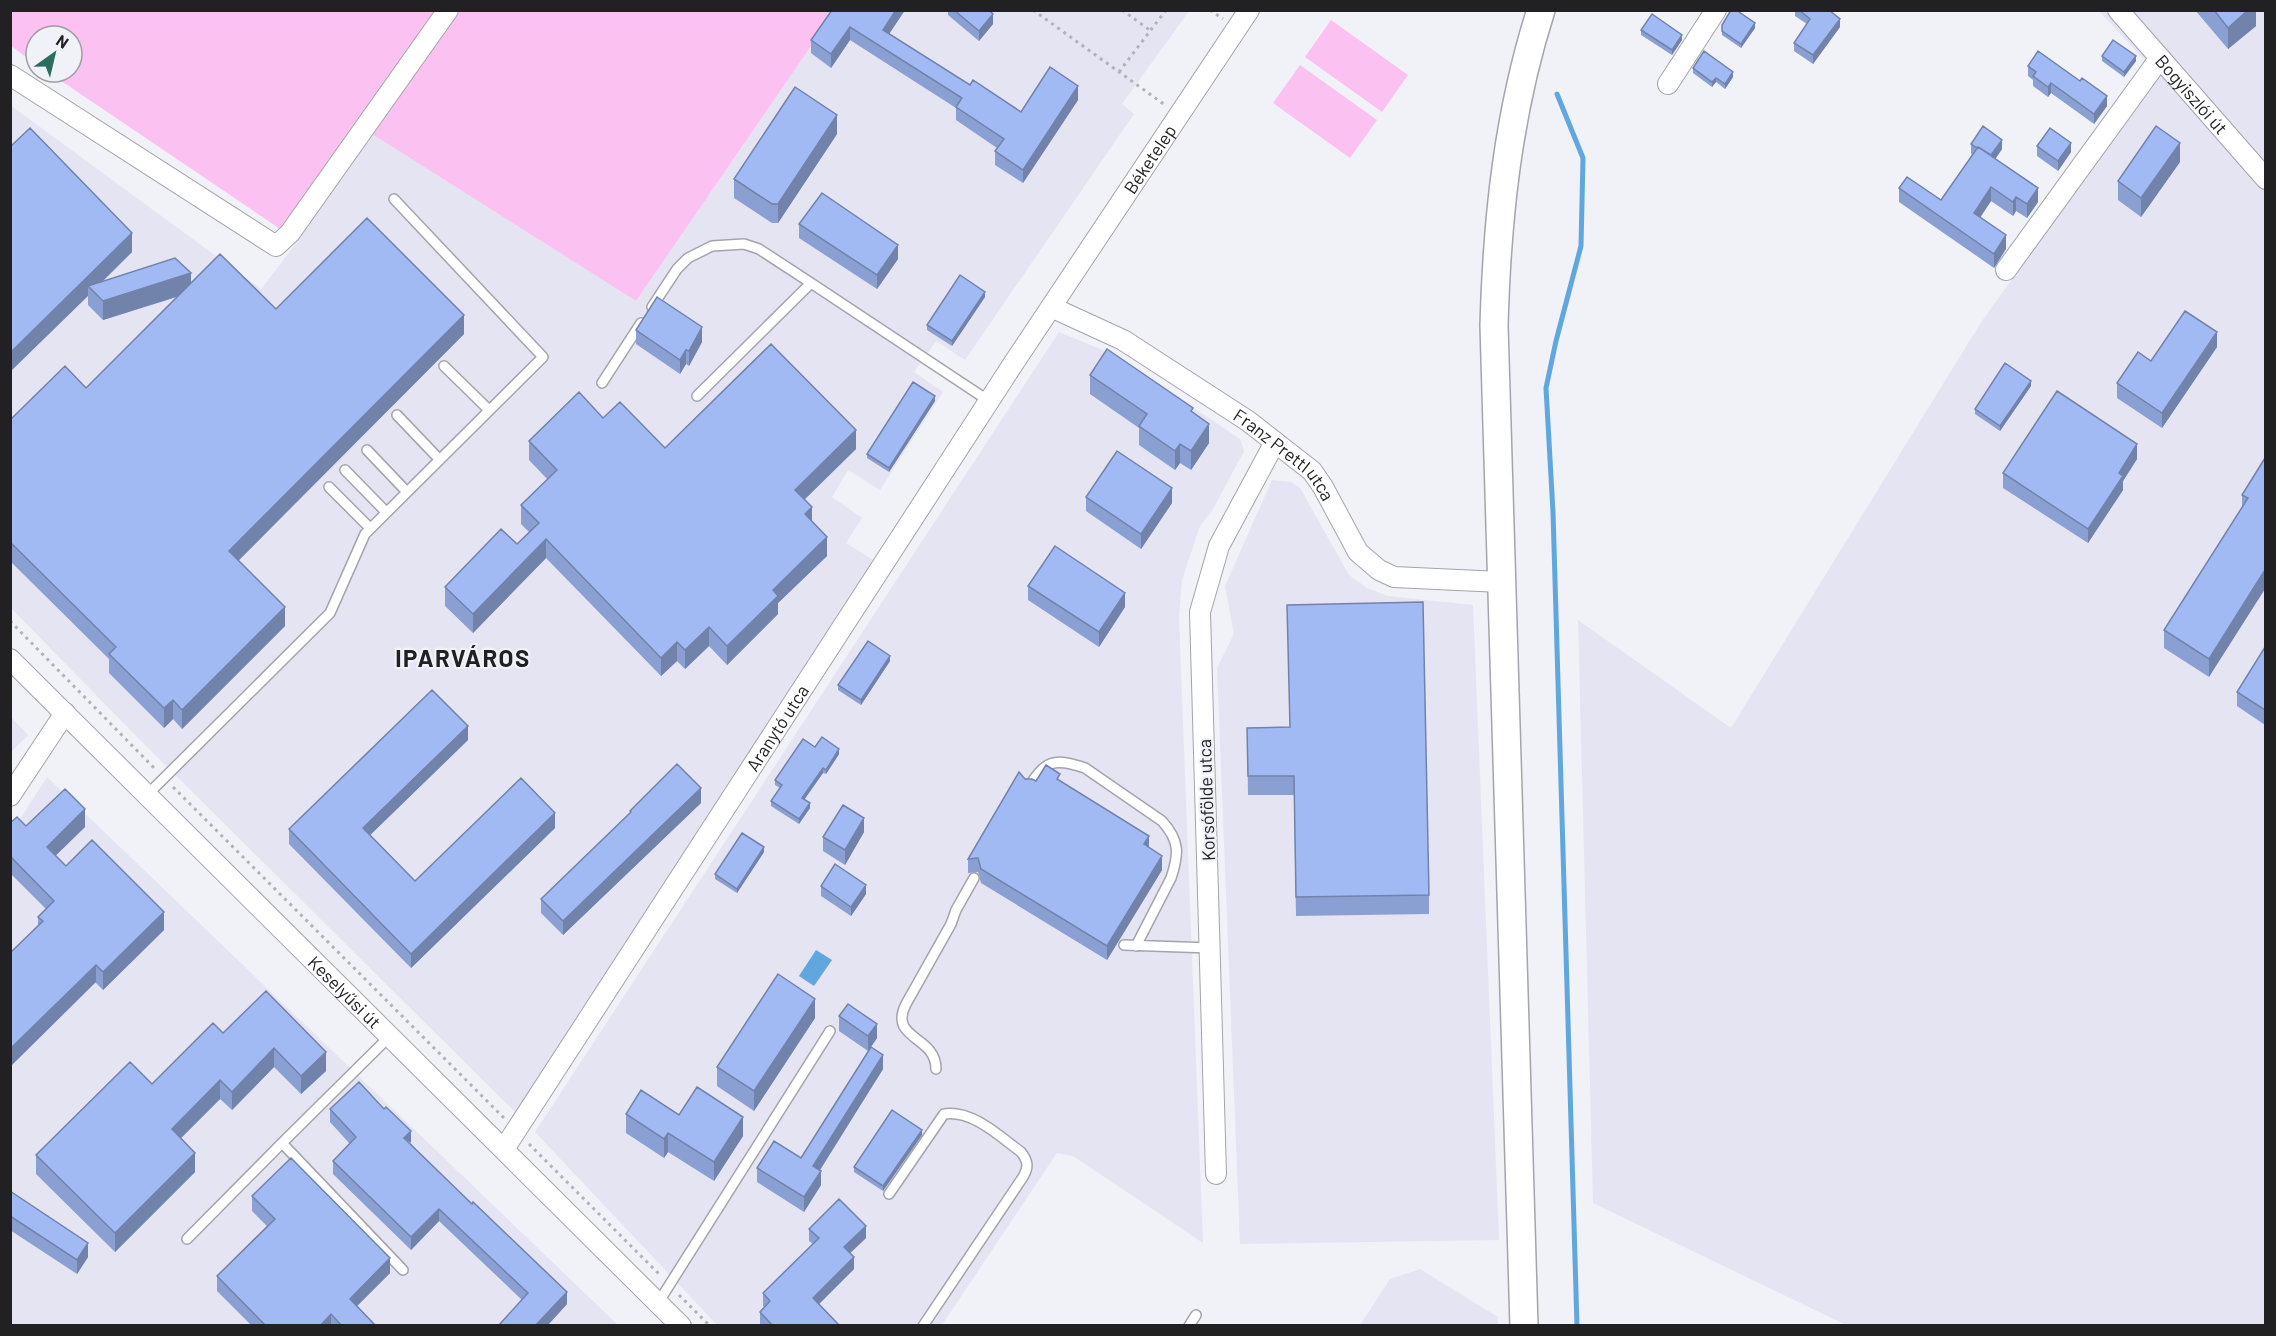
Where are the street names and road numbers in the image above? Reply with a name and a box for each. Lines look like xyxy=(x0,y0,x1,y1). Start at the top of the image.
street label: Bogyiszlói út xyxy=(2151,50,2233,139)
street label: Béketelep xyxy=(1119,120,1181,198)
street label: Franz Prettl utca xyxy=(1230,404,1339,504)
street label: Aranytó utca xyxy=(741,680,813,775)
street label: Korsófölde utca xyxy=(1193,739,1219,861)
street label: Keselyűsi út xyxy=(304,951,386,1033)

